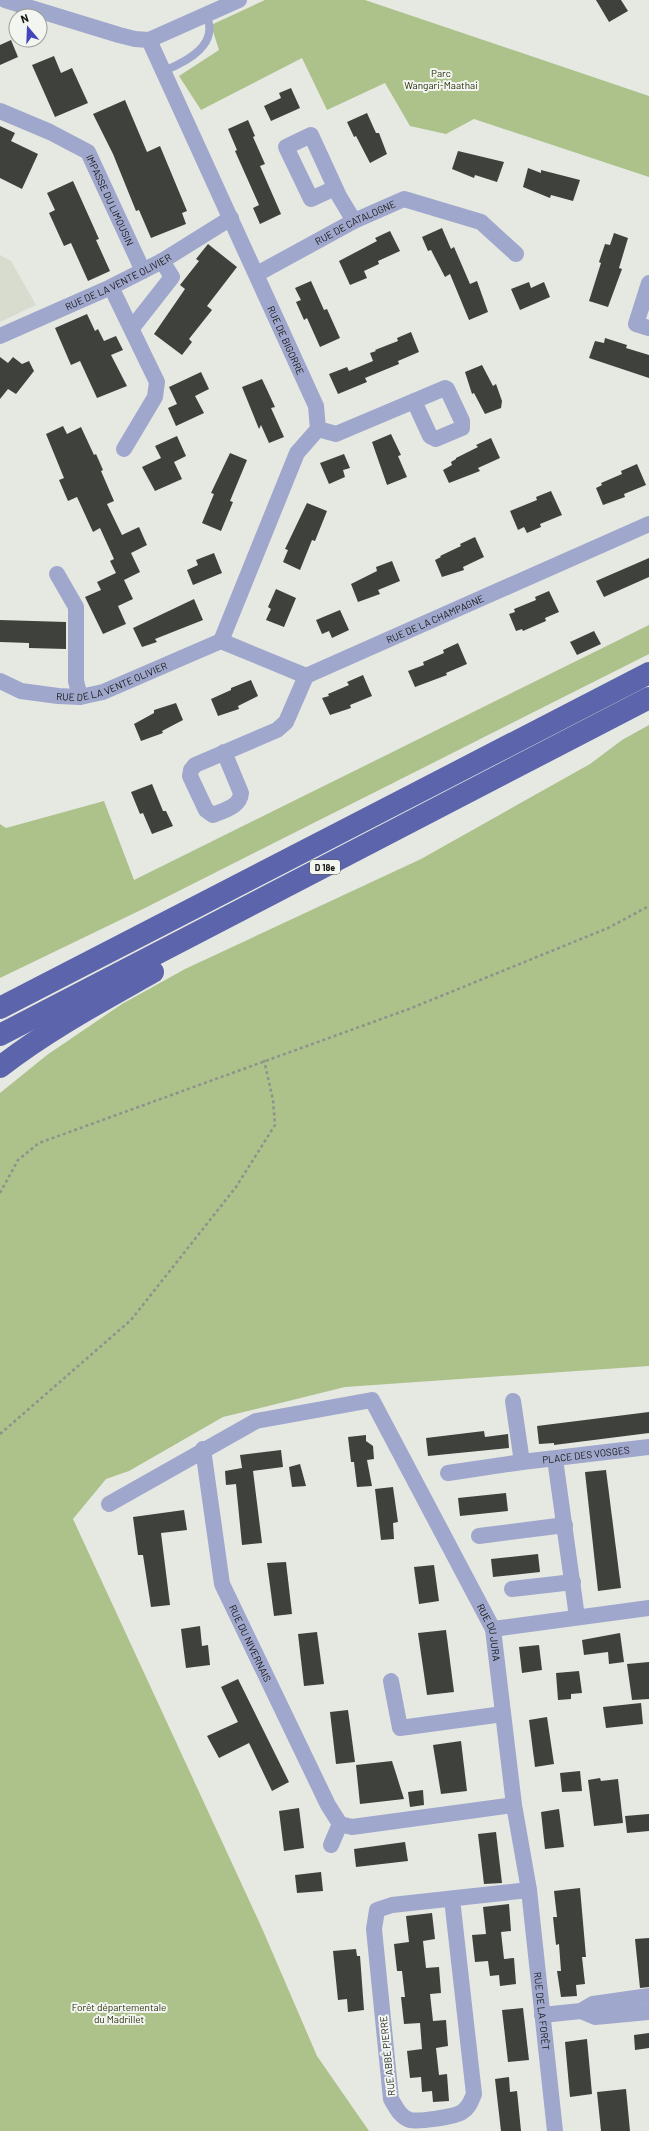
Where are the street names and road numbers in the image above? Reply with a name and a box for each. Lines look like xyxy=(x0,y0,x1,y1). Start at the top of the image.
street label: IMPASSE DU LIMOUSIN xyxy=(84,153,136,247)
street label: RUE DE CATALOGNE xyxy=(313,198,397,247)
street label: RUE DE LA VENTE OLIVIER xyxy=(63,251,173,313)
street label: RUE DE BIGORRE xyxy=(265,304,307,377)
street label: RUE DE LA CHAMPAGNE xyxy=(384,592,486,646)
street label: RUE DE LA VENTE OLIVIER xyxy=(56,659,169,703)
road number: D 18e xyxy=(310,860,340,874)
street label: PLACE DES VOSGES xyxy=(541,1443,630,1466)
street label: RUE DU JURA xyxy=(475,1602,503,1662)
street label: RUE DU NIVERNAIS xyxy=(227,1603,274,1684)
street label: RUE DE LA FORÊT xyxy=(532,1971,552,2051)
street label: RUE ABBÉ PIERRE xyxy=(377,2016,397,2096)

